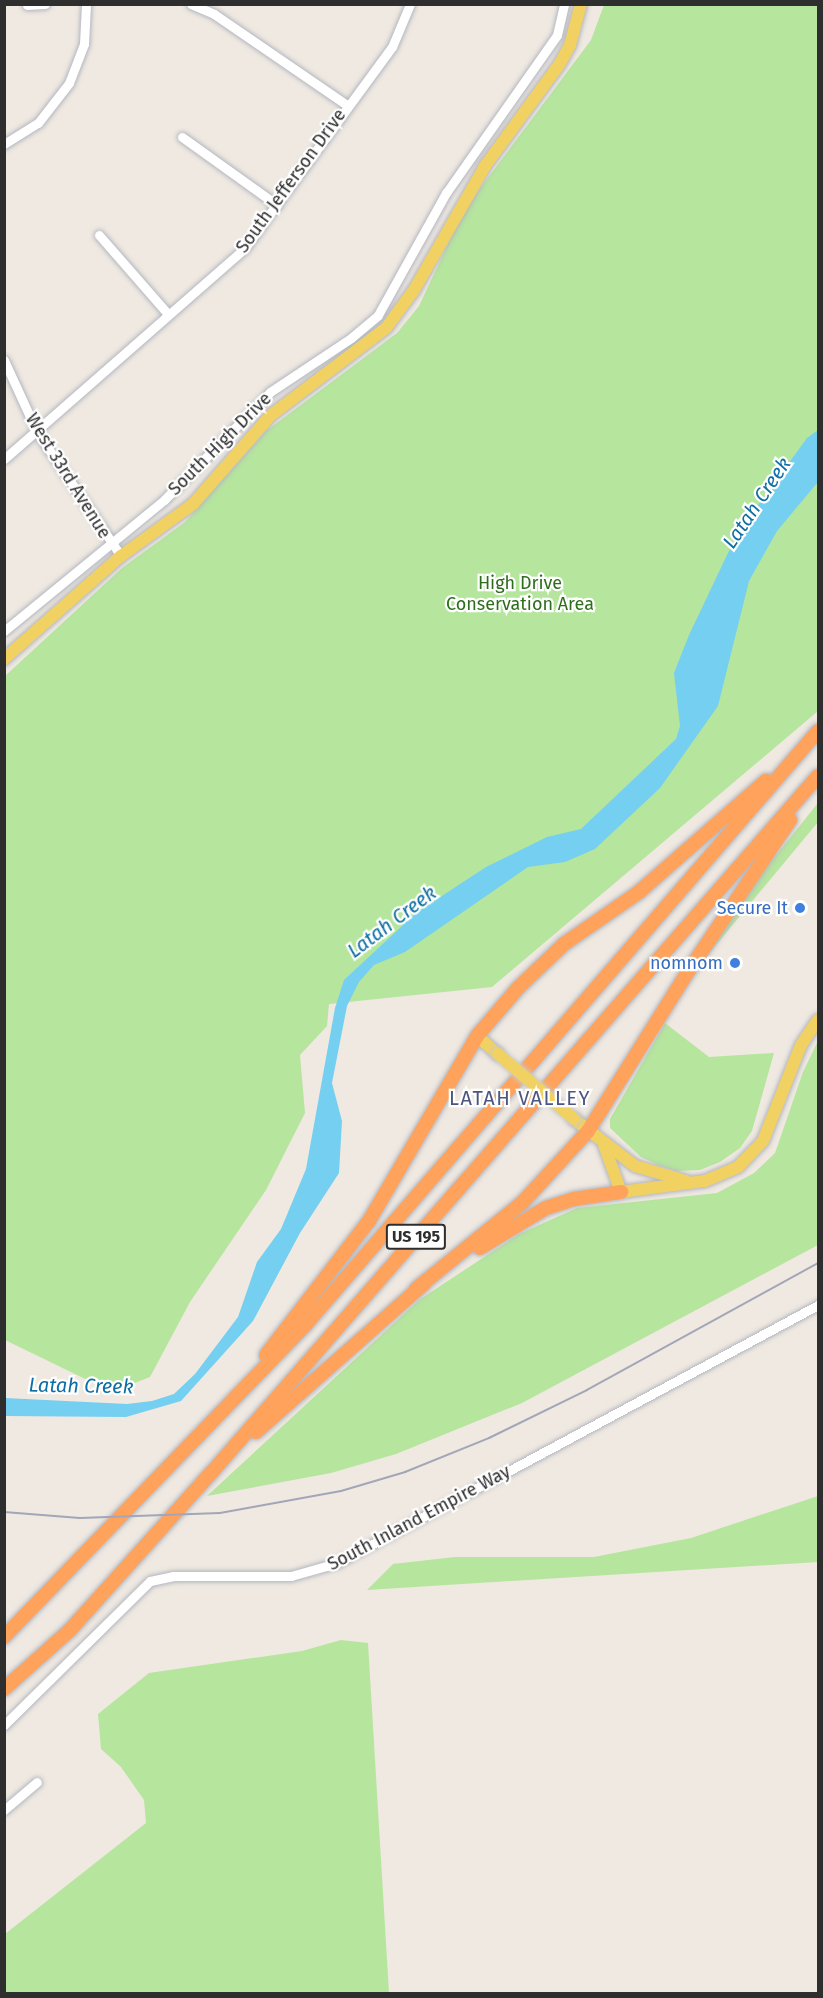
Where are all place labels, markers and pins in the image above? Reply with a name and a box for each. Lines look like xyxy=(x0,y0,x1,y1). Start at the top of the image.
place label: Secure It xyxy=(717,897,788,919)
marker: Secure It xyxy=(793,901,807,915)
place label: nomnom xyxy=(650,952,723,974)
marker: nomnom xyxy=(728,956,742,970)

